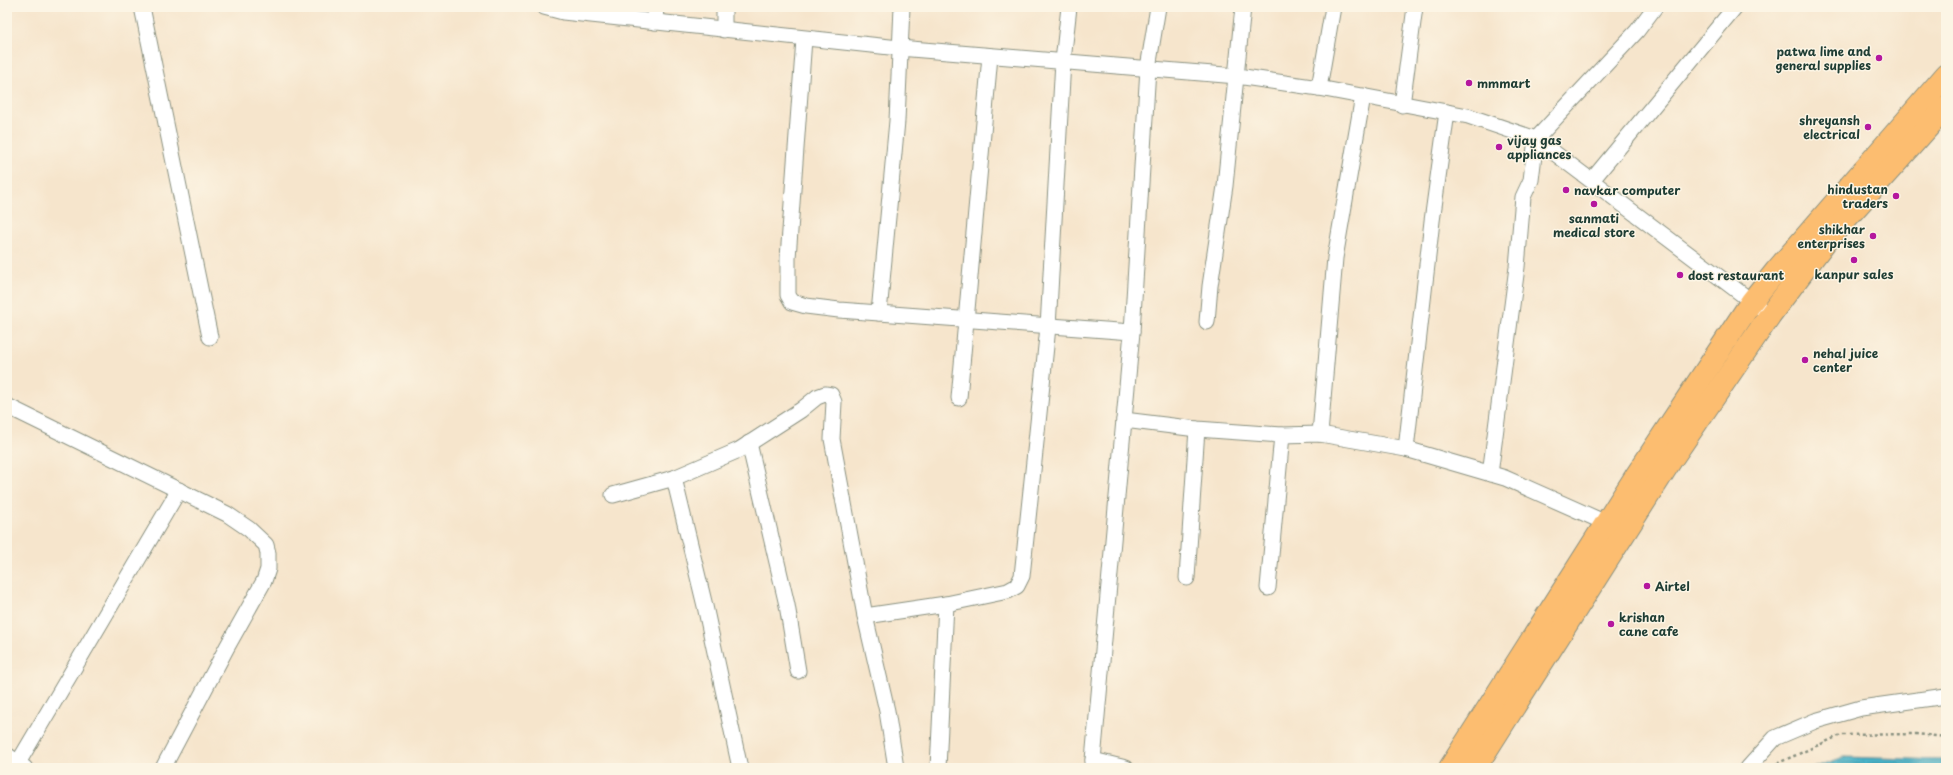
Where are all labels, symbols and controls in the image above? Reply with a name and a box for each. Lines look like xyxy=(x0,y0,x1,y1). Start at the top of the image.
place label: patwa lime and general supplies xyxy=(1775,42,1871,74)
marker: patwa lime and general supplies xyxy=(1874,53,1884,63)
place label: mmmart xyxy=(1477,74,1531,92)
marker: mmmart xyxy=(1464,78,1474,88)
place label: shreyansh electrical xyxy=(1799,111,1860,143)
marker: shreyansh electrical xyxy=(1863,122,1873,132)
place label: vijay gas appliances xyxy=(1507,131,1572,163)
marker: vijay gas appliances xyxy=(1494,142,1504,152)
place label: hindustan traders xyxy=(1827,180,1888,212)
place label: navkar computer xyxy=(1574,181,1681,199)
marker: navkar computer xyxy=(1561,185,1571,195)
marker: hindustan traders xyxy=(1891,191,1901,201)
marker: sanmati medical store xyxy=(1589,199,1599,209)
place label: sanmati medical store xyxy=(1553,209,1635,241)
place label: shikhar enterprises xyxy=(1797,220,1866,252)
marker: shikhar enterprises xyxy=(1868,231,1878,241)
marker: kanpur sales xyxy=(1849,255,1859,265)
place label: kanpur sales xyxy=(1815,265,1894,283)
place label: dost restaurant xyxy=(1688,266,1784,284)
marker: dost restaurant xyxy=(1675,270,1685,280)
place label: nehal juice center xyxy=(1813,344,1879,376)
marker: nehal juice center xyxy=(1800,355,1810,365)
place label: Airtel xyxy=(1655,577,1690,595)
marker: Airtel xyxy=(1642,581,1652,591)
place label: krishan cane cafe xyxy=(1619,608,1679,640)
marker: krishan cane cafe xyxy=(1606,619,1616,629)

